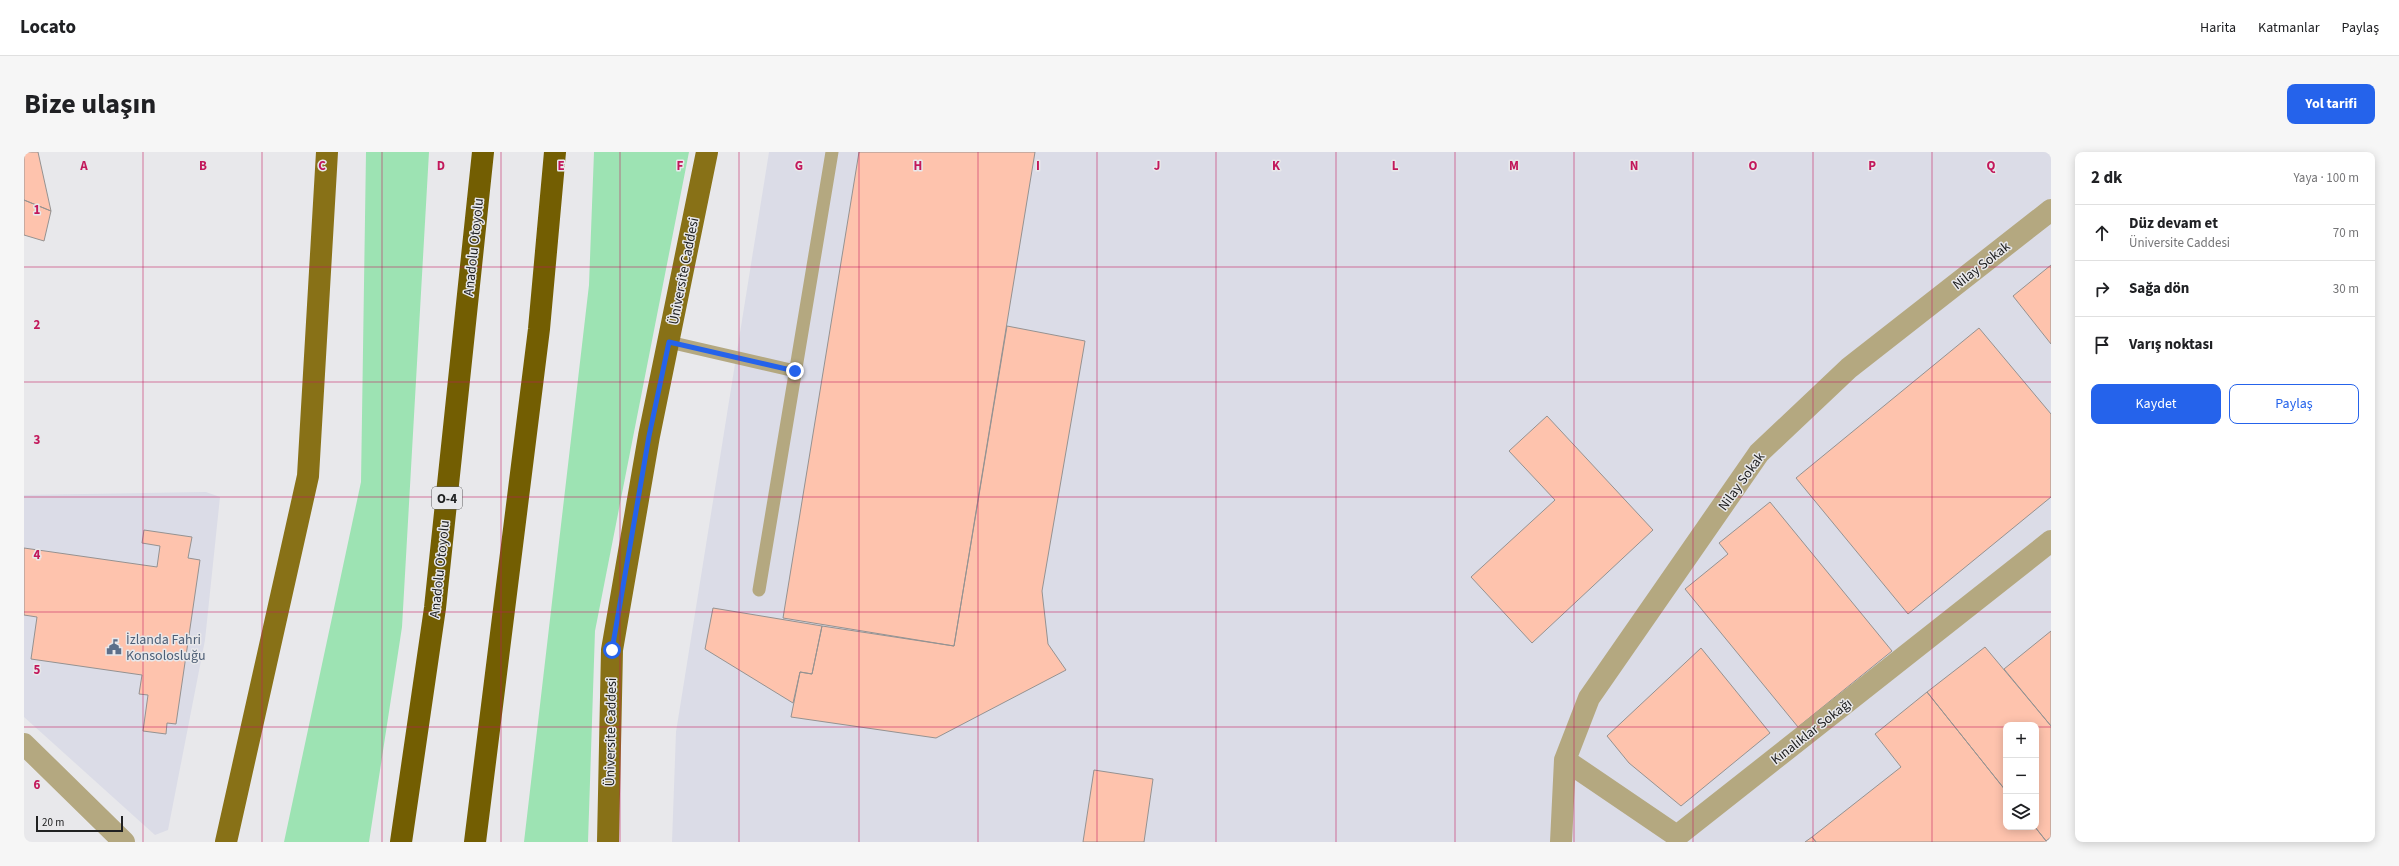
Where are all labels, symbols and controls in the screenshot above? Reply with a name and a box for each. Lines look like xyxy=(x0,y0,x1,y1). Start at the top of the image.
text: Locato xyxy=(20,14,76,41)
text: Harita xyxy=(2200,18,2236,38)
text: Katmanlar xyxy=(2258,18,2320,38)
text: Paylaş xyxy=(2342,18,2379,38)
text: Bize ulaşın xyxy=(24,84,156,124)
button: Yol tarifi xyxy=(2287,84,2375,124)
text: A xyxy=(79,157,88,175)
text: B xyxy=(199,157,207,175)
text: C xyxy=(318,157,326,175)
text: D xyxy=(437,157,445,175)
text: E xyxy=(557,157,565,175)
text: F xyxy=(677,157,684,175)
text: G xyxy=(795,157,803,175)
text: H xyxy=(914,157,922,175)
text: I xyxy=(1036,157,1040,175)
text: J xyxy=(1154,157,1160,175)
text: K xyxy=(1272,157,1281,175)
text: L xyxy=(1392,157,1399,175)
text: M xyxy=(1509,157,1519,175)
text: N xyxy=(1630,157,1638,175)
text: O xyxy=(1749,157,1758,175)
text: P xyxy=(1868,157,1876,175)
text: Q xyxy=(1987,157,1996,175)
text: 2 dk xyxy=(2091,166,2122,190)
text: Yaya · 100 m xyxy=(2294,169,2359,187)
street label: Anadolu Otoyolu xyxy=(459,197,489,297)
text: 1 xyxy=(34,201,41,219)
text: Düz devam et xyxy=(2129,213,2218,234)
street label: Üniversite Caddesi xyxy=(664,216,704,327)
icon: ahead xyxy=(2091,222,2113,244)
text: 70 m xyxy=(2333,224,2359,242)
text: Üniversite Caddesi xyxy=(2129,234,2230,252)
street label: Nilay Sokak xyxy=(1949,237,2015,295)
icon: right xyxy=(2091,278,2113,300)
text: Sağa dön xyxy=(2129,278,2189,299)
text: 30 m xyxy=(2333,280,2359,298)
text: 2 xyxy=(34,316,41,334)
icon: arrive xyxy=(2091,334,2113,356)
text: Varış noktası xyxy=(2129,334,2213,355)
route end xyxy=(786,362,804,380)
button: Kaydet xyxy=(2091,384,2221,424)
button: Paylaş xyxy=(2229,384,2359,424)
text: 3 xyxy=(34,431,41,449)
street label: Nilay Sokak xyxy=(1714,448,1770,515)
road number: O-4 xyxy=(432,487,462,509)
street label: Anadolu Otoyolu xyxy=(425,519,455,619)
text: 4 xyxy=(34,546,41,564)
place label: İzlanda Fahri Konsolosluğu xyxy=(126,630,206,666)
public building icon: İzlanda Fahri Konsolosluğu xyxy=(105,638,123,656)
route start xyxy=(603,641,621,659)
text: 5 xyxy=(34,661,41,679)
street label: Üniversite Caddesi xyxy=(600,677,622,787)
street label: Kınalıklar Sokağı xyxy=(1767,694,1856,770)
map controls xyxy=(2003,722,2039,830)
button: + xyxy=(2003,722,2039,758)
button: − xyxy=(2003,758,2039,794)
text: 6 xyxy=(34,776,41,794)
button: layers xyxy=(2003,794,2039,830)
scale bar xyxy=(36,814,123,833)
text: 20 m xyxy=(42,815,64,830)

